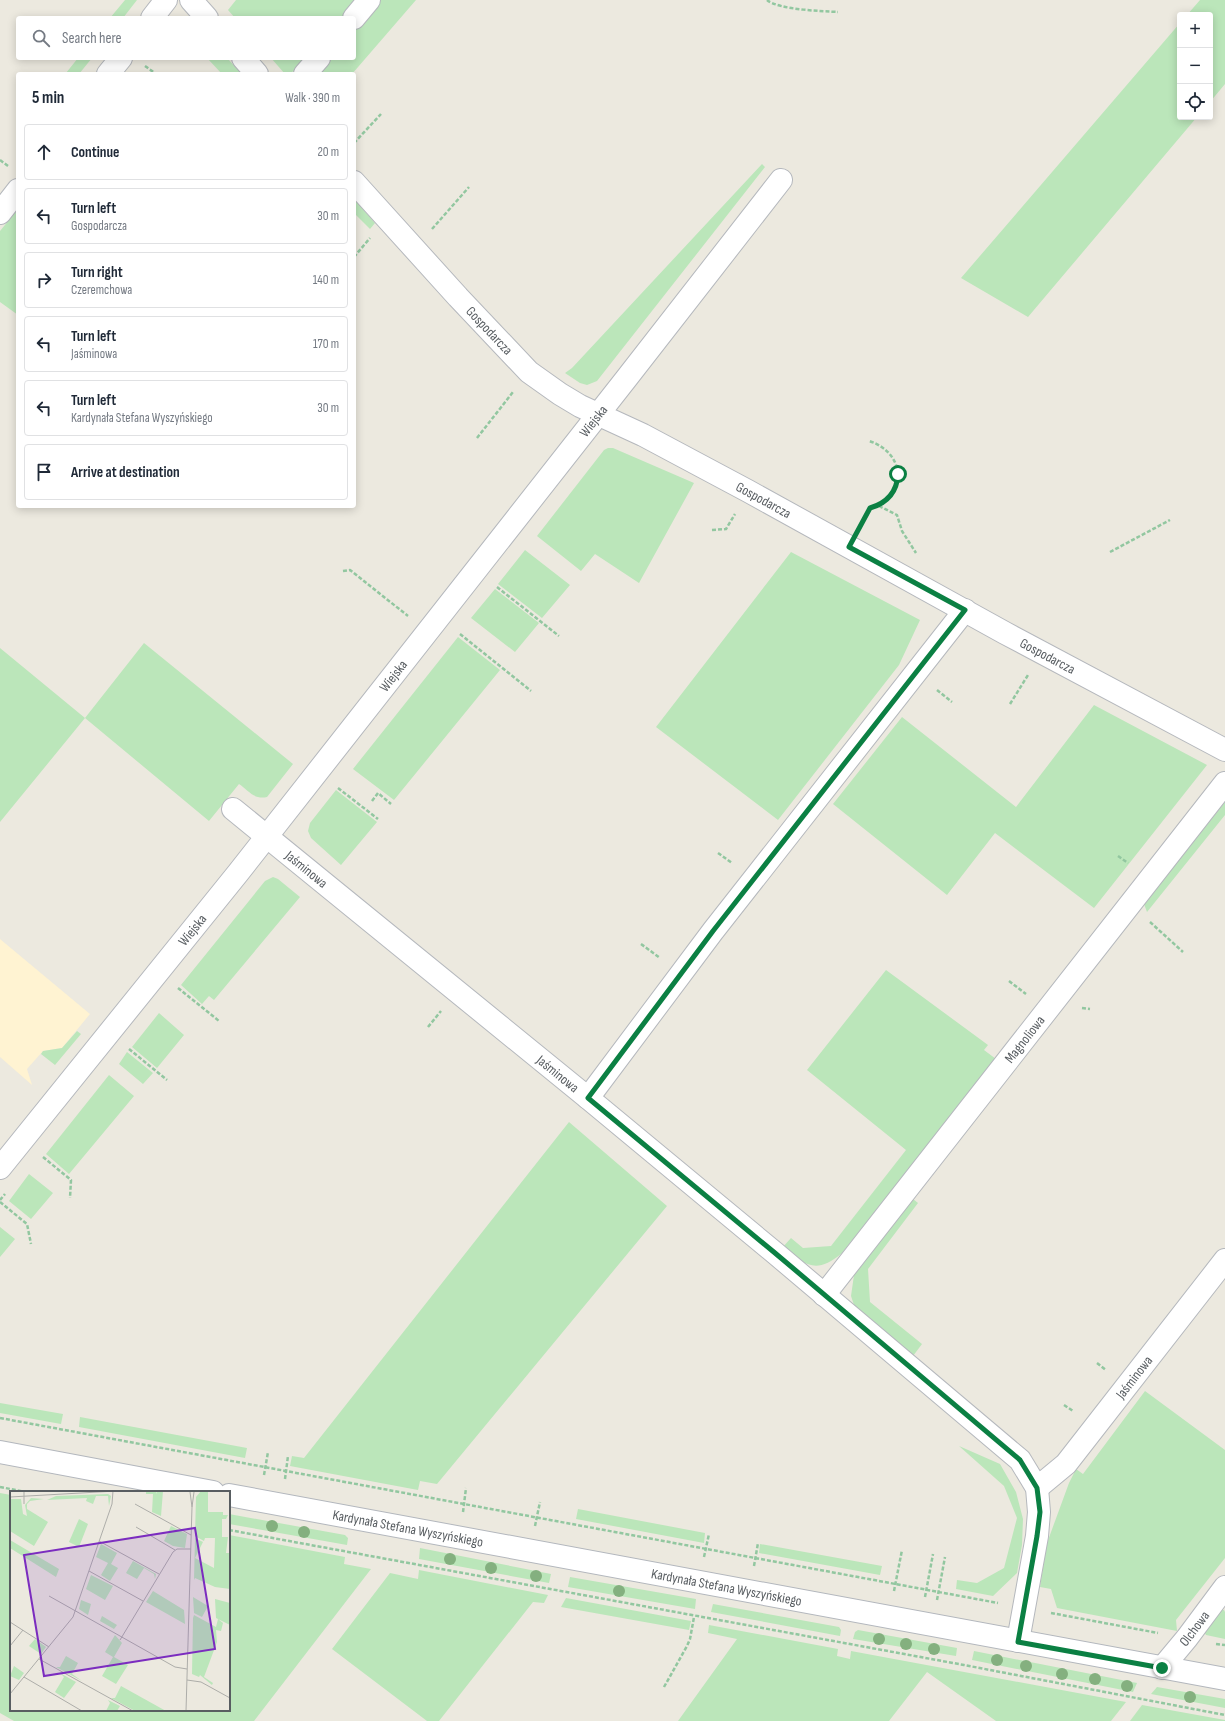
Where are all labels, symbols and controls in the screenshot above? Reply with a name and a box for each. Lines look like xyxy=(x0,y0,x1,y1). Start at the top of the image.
map controls xyxy=(1177,12,1213,120)
button: + xyxy=(1177,12,1213,48)
search box xyxy=(16,16,356,60)
icon: search xyxy=(30,27,52,49)
text: Search here xyxy=(62,29,122,48)
button: − xyxy=(1177,48,1213,84)
button: locate xyxy=(1177,84,1213,120)
text: 5 min xyxy=(32,88,64,108)
text: Walk · 390 m xyxy=(285,90,340,106)
icon: ahead xyxy=(33,141,55,163)
text: Continue xyxy=(71,143,120,162)
text: 20 m xyxy=(317,144,339,160)
text: Turn left xyxy=(71,199,116,218)
icon: left xyxy=(33,205,55,227)
text: 30 m xyxy=(317,208,339,224)
text: Gospodarcza xyxy=(71,218,127,234)
text: Turn right xyxy=(71,263,123,282)
icon: right xyxy=(33,269,55,291)
text: 140 m xyxy=(313,272,339,288)
text: Czeremchowa xyxy=(71,282,132,298)
street label: Gospodarcza xyxy=(462,303,516,359)
text: Turn left xyxy=(71,327,116,346)
icon: left xyxy=(33,333,55,355)
text: 170 m xyxy=(313,336,339,352)
text: Jaśminowa xyxy=(71,346,117,362)
text: Turn left xyxy=(71,391,116,410)
icon: left xyxy=(33,397,55,419)
text: 30 m xyxy=(317,400,339,416)
street label: Wiejska xyxy=(576,402,611,440)
text: Kardynała Stefana Wyszyńskiego xyxy=(71,410,213,426)
icon: arrive xyxy=(33,461,55,483)
text: Arrive at destination xyxy=(71,463,180,482)
route start xyxy=(889,465,907,483)
street label: Gospodarcza xyxy=(733,478,794,522)
street label: Gospodarcza xyxy=(1017,634,1078,678)
street label: Wiejska xyxy=(376,657,411,695)
street label: Jaśminowa xyxy=(281,846,331,892)
street label: Wiejska xyxy=(175,911,210,949)
street label: Magnoliowa xyxy=(1001,1012,1049,1067)
street label: Jaśminowa xyxy=(532,1051,582,1096)
street label: Jaśminowa xyxy=(1112,1352,1156,1403)
inset map xyxy=(10,1491,230,1711)
street label: Kardynała Stefana Wyszyńskiego xyxy=(331,1506,485,1551)
street label: Kardynała Stefana Wyszyńskiego xyxy=(650,1565,803,1610)
street label: Olchowa xyxy=(1176,1608,1213,1650)
route end xyxy=(1153,1659,1171,1677)

